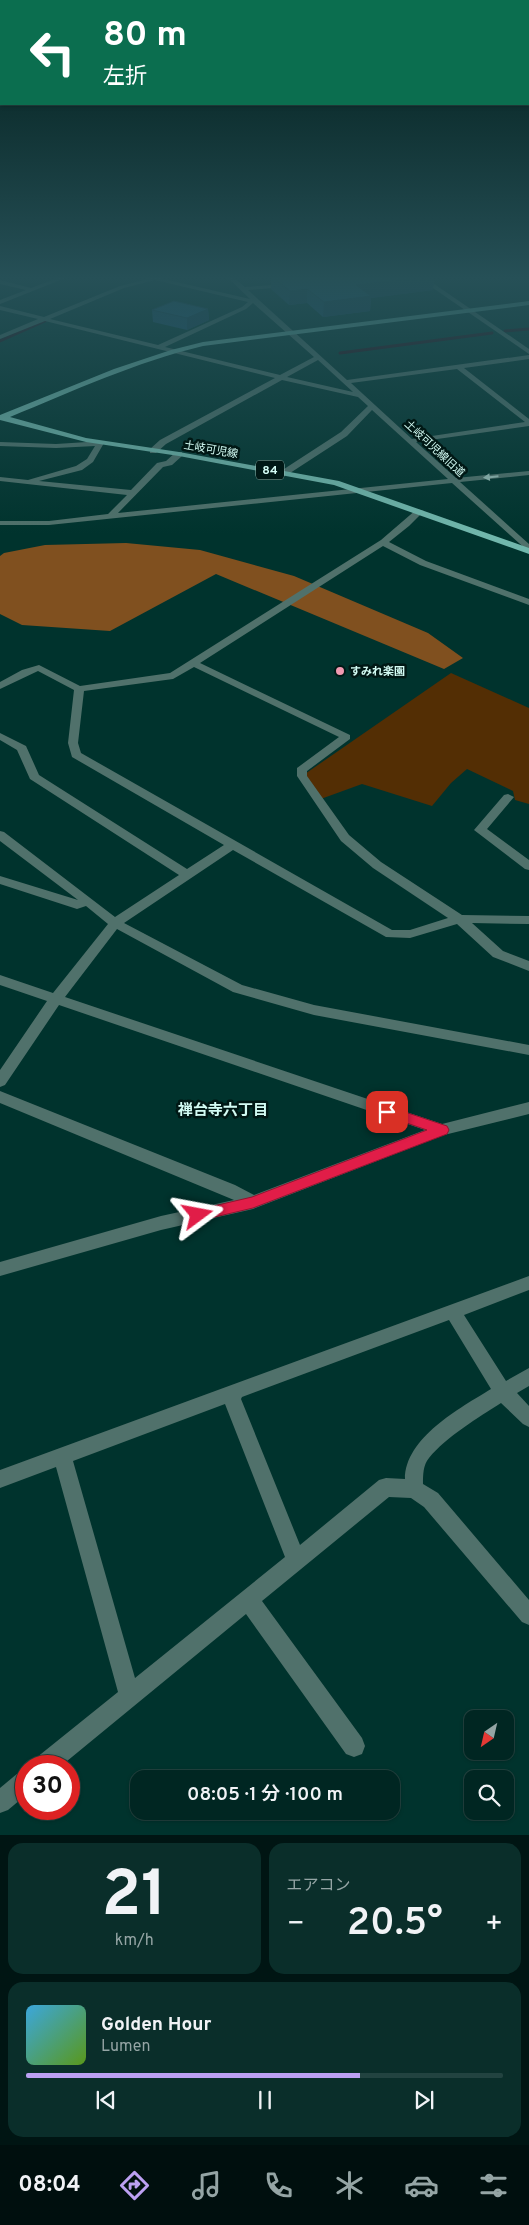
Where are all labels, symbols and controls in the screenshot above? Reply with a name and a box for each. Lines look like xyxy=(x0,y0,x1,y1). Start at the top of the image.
text: 80 m xyxy=(103,14,187,58)
icon: left xyxy=(20,20,85,85)
text: 左折 xyxy=(103,64,147,91)
street label: 土岐可児線旧道 xyxy=(401,417,467,480)
street label: 土岐可児線 xyxy=(183,438,239,462)
road number: 84 xyxy=(256,460,284,480)
one-way arrow xyxy=(483,473,499,481)
marker: すみれ楽園 xyxy=(334,665,346,677)
place label: すみれ楽園 xyxy=(350,665,405,679)
pin xyxy=(366,1091,408,1133)
icon: arrive xyxy=(373,1098,401,1126)
district label: 禅台寺六丁目 xyxy=(177,1102,268,1121)
position arrow xyxy=(171,1188,223,1240)
north arrow xyxy=(464,1710,514,1760)
map controls xyxy=(464,1710,514,1820)
speed limit sign: 30 xyxy=(15,1755,80,1820)
button: search xyxy=(464,1770,514,1820)
text: 08:05 · 1 分 · 100 m xyxy=(187,1783,343,1807)
text: 21 xyxy=(101,1857,167,1939)
text: エアコン xyxy=(287,1876,351,1896)
text: 20.5° xyxy=(347,1900,443,1949)
text: − xyxy=(287,1907,305,1943)
text: + xyxy=(485,1907,503,1943)
text: km/h xyxy=(115,1931,154,1951)
text: Golden Hour xyxy=(101,2013,212,2037)
text: Lumen xyxy=(101,2037,151,2057)
icon: previous xyxy=(92,2086,120,2114)
icon: pause xyxy=(251,2086,279,2114)
icon: next xyxy=(410,2086,438,2114)
icon: directions xyxy=(117,2168,152,2203)
icon: music xyxy=(189,2168,224,2203)
icon: phone xyxy=(261,2168,296,2203)
icon: climate xyxy=(332,2168,367,2203)
icon: car xyxy=(404,2168,439,2203)
icon: filters xyxy=(476,2168,511,2203)
text: 08:04 xyxy=(18,2172,81,2199)

